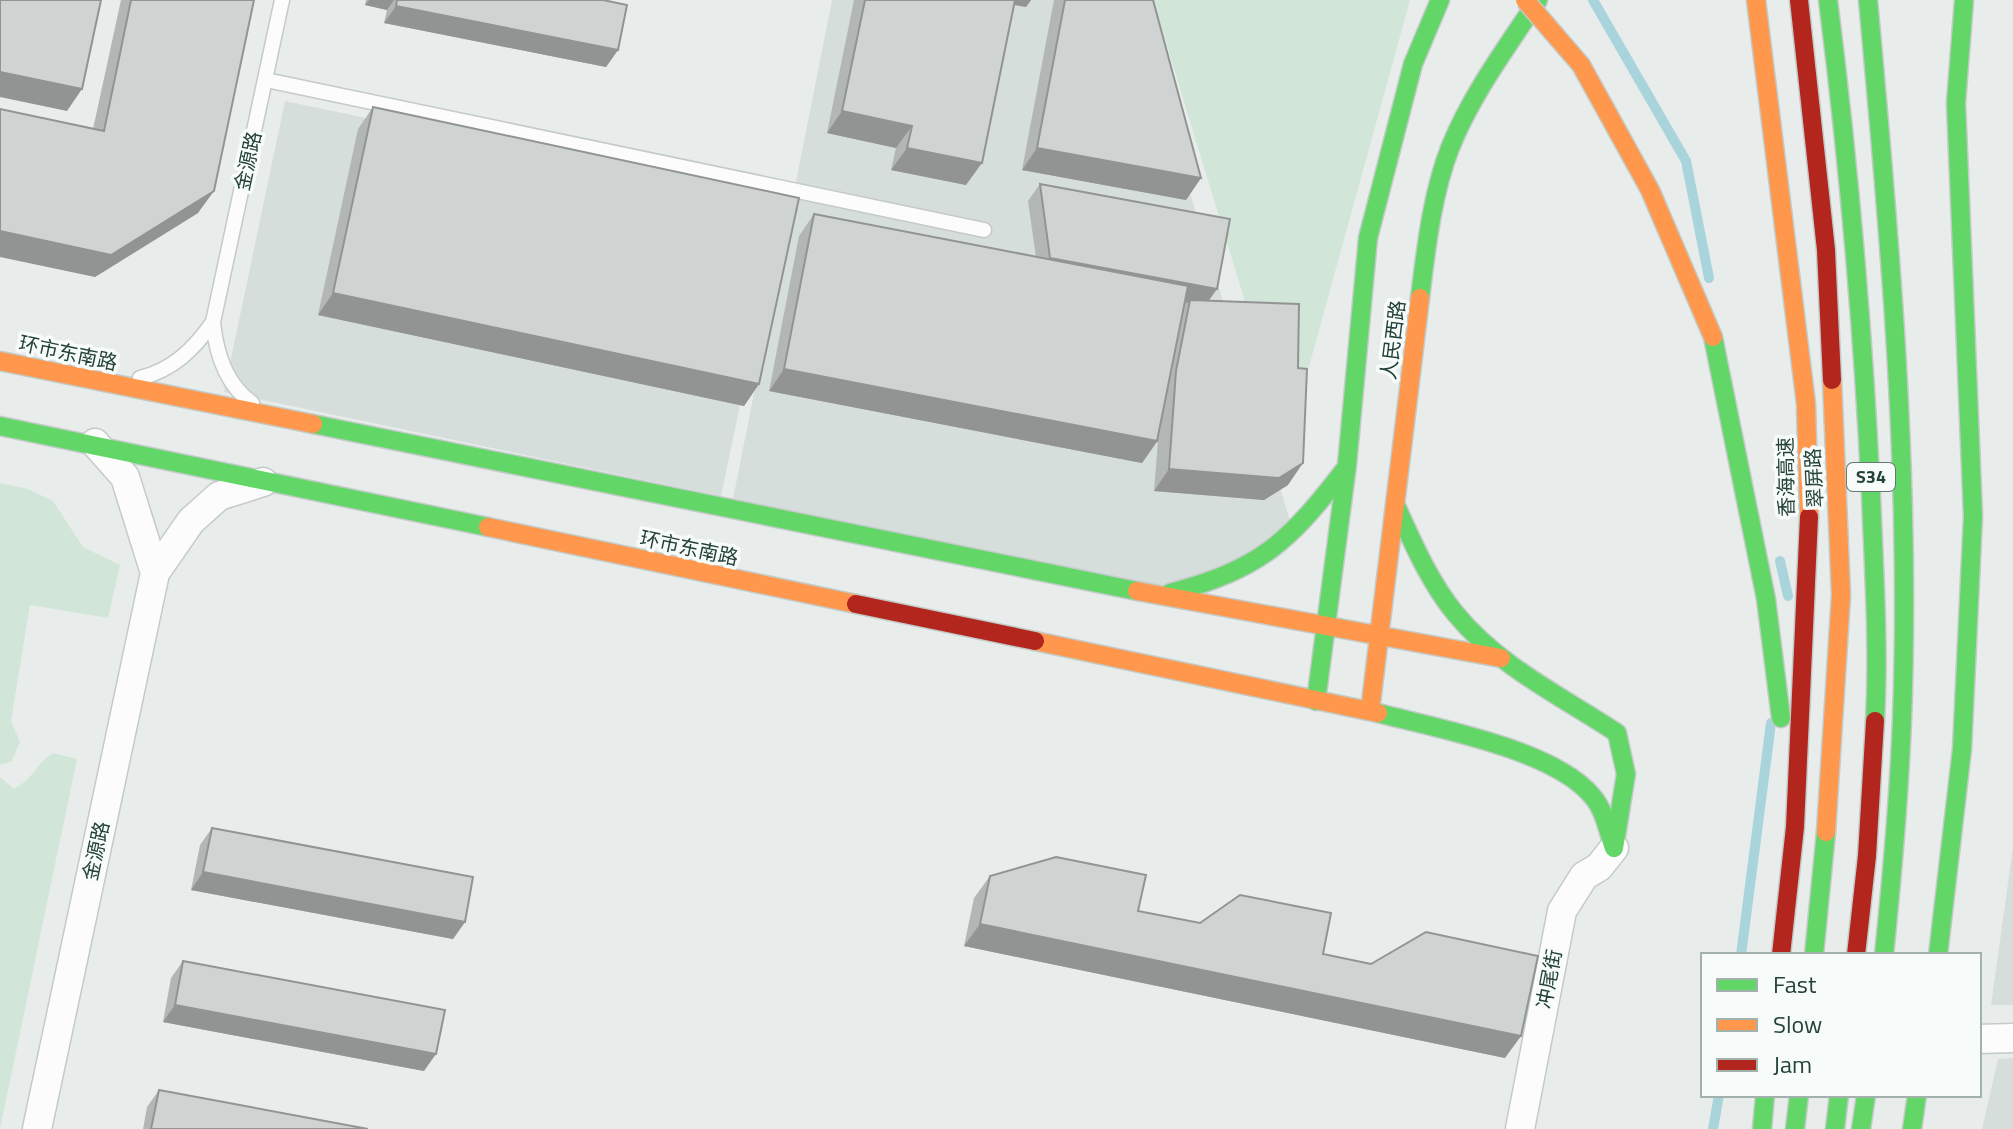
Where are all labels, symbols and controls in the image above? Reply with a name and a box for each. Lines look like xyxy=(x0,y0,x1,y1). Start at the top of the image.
street label: 金源路 xyxy=(226,128,269,193)
street label: 人民西路 xyxy=(1372,298,1413,382)
street label: 环市东南路 xyxy=(16,327,120,378)
street label: 香海高速 xyxy=(1769,437,1802,517)
street label: 翠屏路 xyxy=(1796,447,1831,509)
road number: S34 xyxy=(1847,463,1895,491)
street label: 环市东南路 xyxy=(637,522,741,573)
street label: 金源路 xyxy=(74,818,117,883)
street label: 冲尾街 xyxy=(1528,946,1569,1011)
legend xyxy=(1701,953,1981,1097)
text: Fast xyxy=(1773,966,1817,1002)
text: Slow xyxy=(1773,1006,1822,1042)
text: Jam xyxy=(1773,1046,1812,1082)

